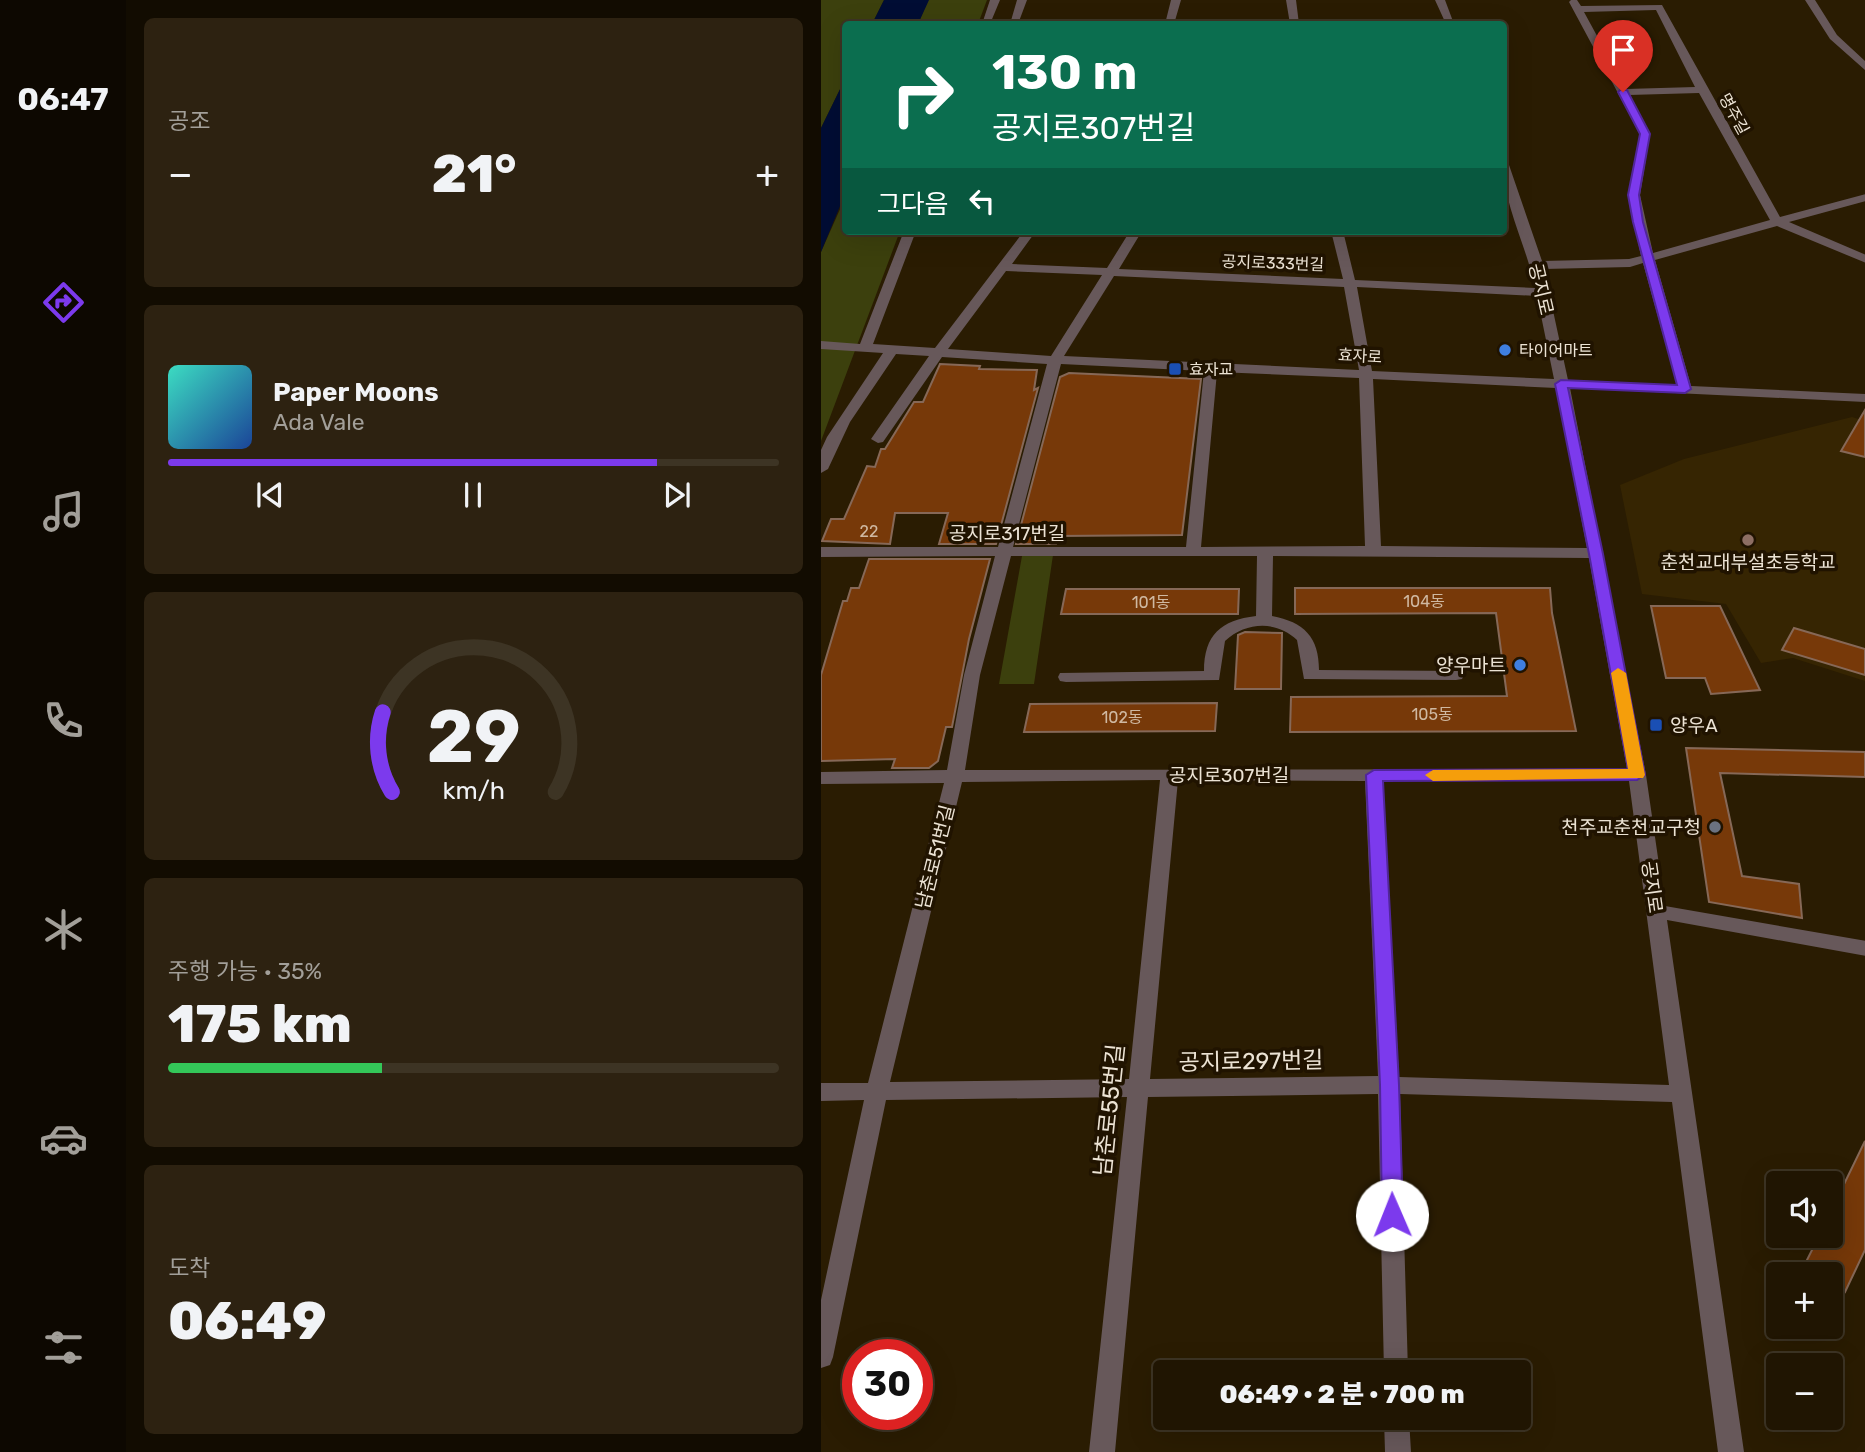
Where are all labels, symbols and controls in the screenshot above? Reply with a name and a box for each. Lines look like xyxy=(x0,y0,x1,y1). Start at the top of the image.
pin xyxy=(1593,20,1653,92)
icon: arrive xyxy=(1604,31,1642,69)
text: 130 m xyxy=(992,43,1137,101)
icon: right xyxy=(877,49,968,140)
text: 06:47 xyxy=(17,80,109,118)
street label: 명주길 xyxy=(1715,90,1753,138)
text: 공조 xyxy=(168,107,210,135)
text: 공지로307번길 xyxy=(992,109,1195,147)
text: 21° xyxy=(432,143,516,205)
text: − xyxy=(168,151,193,197)
text: + xyxy=(755,151,779,197)
icon: left xyxy=(963,182,1001,220)
text: 그다음 xyxy=(877,189,949,220)
street label: 공지로333번길 xyxy=(1221,252,1325,274)
street label: 공지로 xyxy=(1524,261,1558,317)
icon: directions xyxy=(39,278,88,327)
place label: 타이어마트 xyxy=(1519,341,1593,360)
marker: 타이어마트 xyxy=(1497,342,1513,358)
street label: 효자로 xyxy=(1337,345,1383,367)
place label: 효자교 xyxy=(1189,360,1233,379)
marker: 효자교 xyxy=(1167,361,1183,377)
text: Paper Moons xyxy=(273,377,439,408)
text: Ada Vale xyxy=(273,408,365,436)
icon: previous xyxy=(251,476,289,514)
icon: pause xyxy=(454,476,492,514)
icon: next xyxy=(658,476,696,514)
icon: music xyxy=(39,487,88,536)
house number: 22 xyxy=(860,522,878,541)
street label: 공지로317번길 xyxy=(949,522,1065,545)
marker: 춘천교대부설초등학교 xyxy=(1740,532,1756,548)
place label: 춘천교대부설초등학교 xyxy=(1661,551,1835,574)
house number: 104동 xyxy=(1403,592,1445,611)
house number: 101동 xyxy=(1132,593,1171,612)
place label: 양우마트 xyxy=(1436,654,1506,677)
marker: 양우마트 xyxy=(1512,657,1528,673)
text: 29 xyxy=(427,694,520,780)
icon: phone xyxy=(39,696,88,745)
house number: 105동 xyxy=(1411,705,1453,724)
house number: 102동 xyxy=(1101,708,1143,727)
place label: 양우A xyxy=(1670,714,1718,737)
marker: 양우A xyxy=(1648,717,1664,733)
street label: 공지로307번길 xyxy=(1169,764,1289,787)
text: km/h xyxy=(442,776,505,805)
street label: 남춘로51번길 xyxy=(911,803,959,911)
place label: 천주교춘천교구청 xyxy=(1561,816,1701,839)
marker: 천주교춘천교구청 xyxy=(1707,819,1723,835)
street label: 공지로 xyxy=(1637,859,1667,915)
icon: climate xyxy=(39,905,88,954)
text: 주행 가능 · 35% xyxy=(168,957,322,985)
text: 175 km xyxy=(168,993,352,1055)
street label: 남춘로55번길 xyxy=(1088,1042,1130,1178)
street label: 공지로297번길 xyxy=(1178,1046,1324,1076)
icon: car xyxy=(39,1114,88,1163)
map controls xyxy=(1766,1171,1843,1430)
button: sound xyxy=(1766,1171,1843,1248)
position arrow xyxy=(1355,1178,1429,1252)
text: 도착 xyxy=(168,1254,210,1282)
button: + xyxy=(1766,1262,1843,1339)
text: 06:49 xyxy=(168,1290,326,1352)
icon: filters xyxy=(39,1323,88,1372)
speed limit sign: 30 xyxy=(842,1339,933,1430)
button: − xyxy=(1766,1353,1843,1430)
text: 06:49 · 2 분 · 700 m xyxy=(1219,1379,1465,1410)

